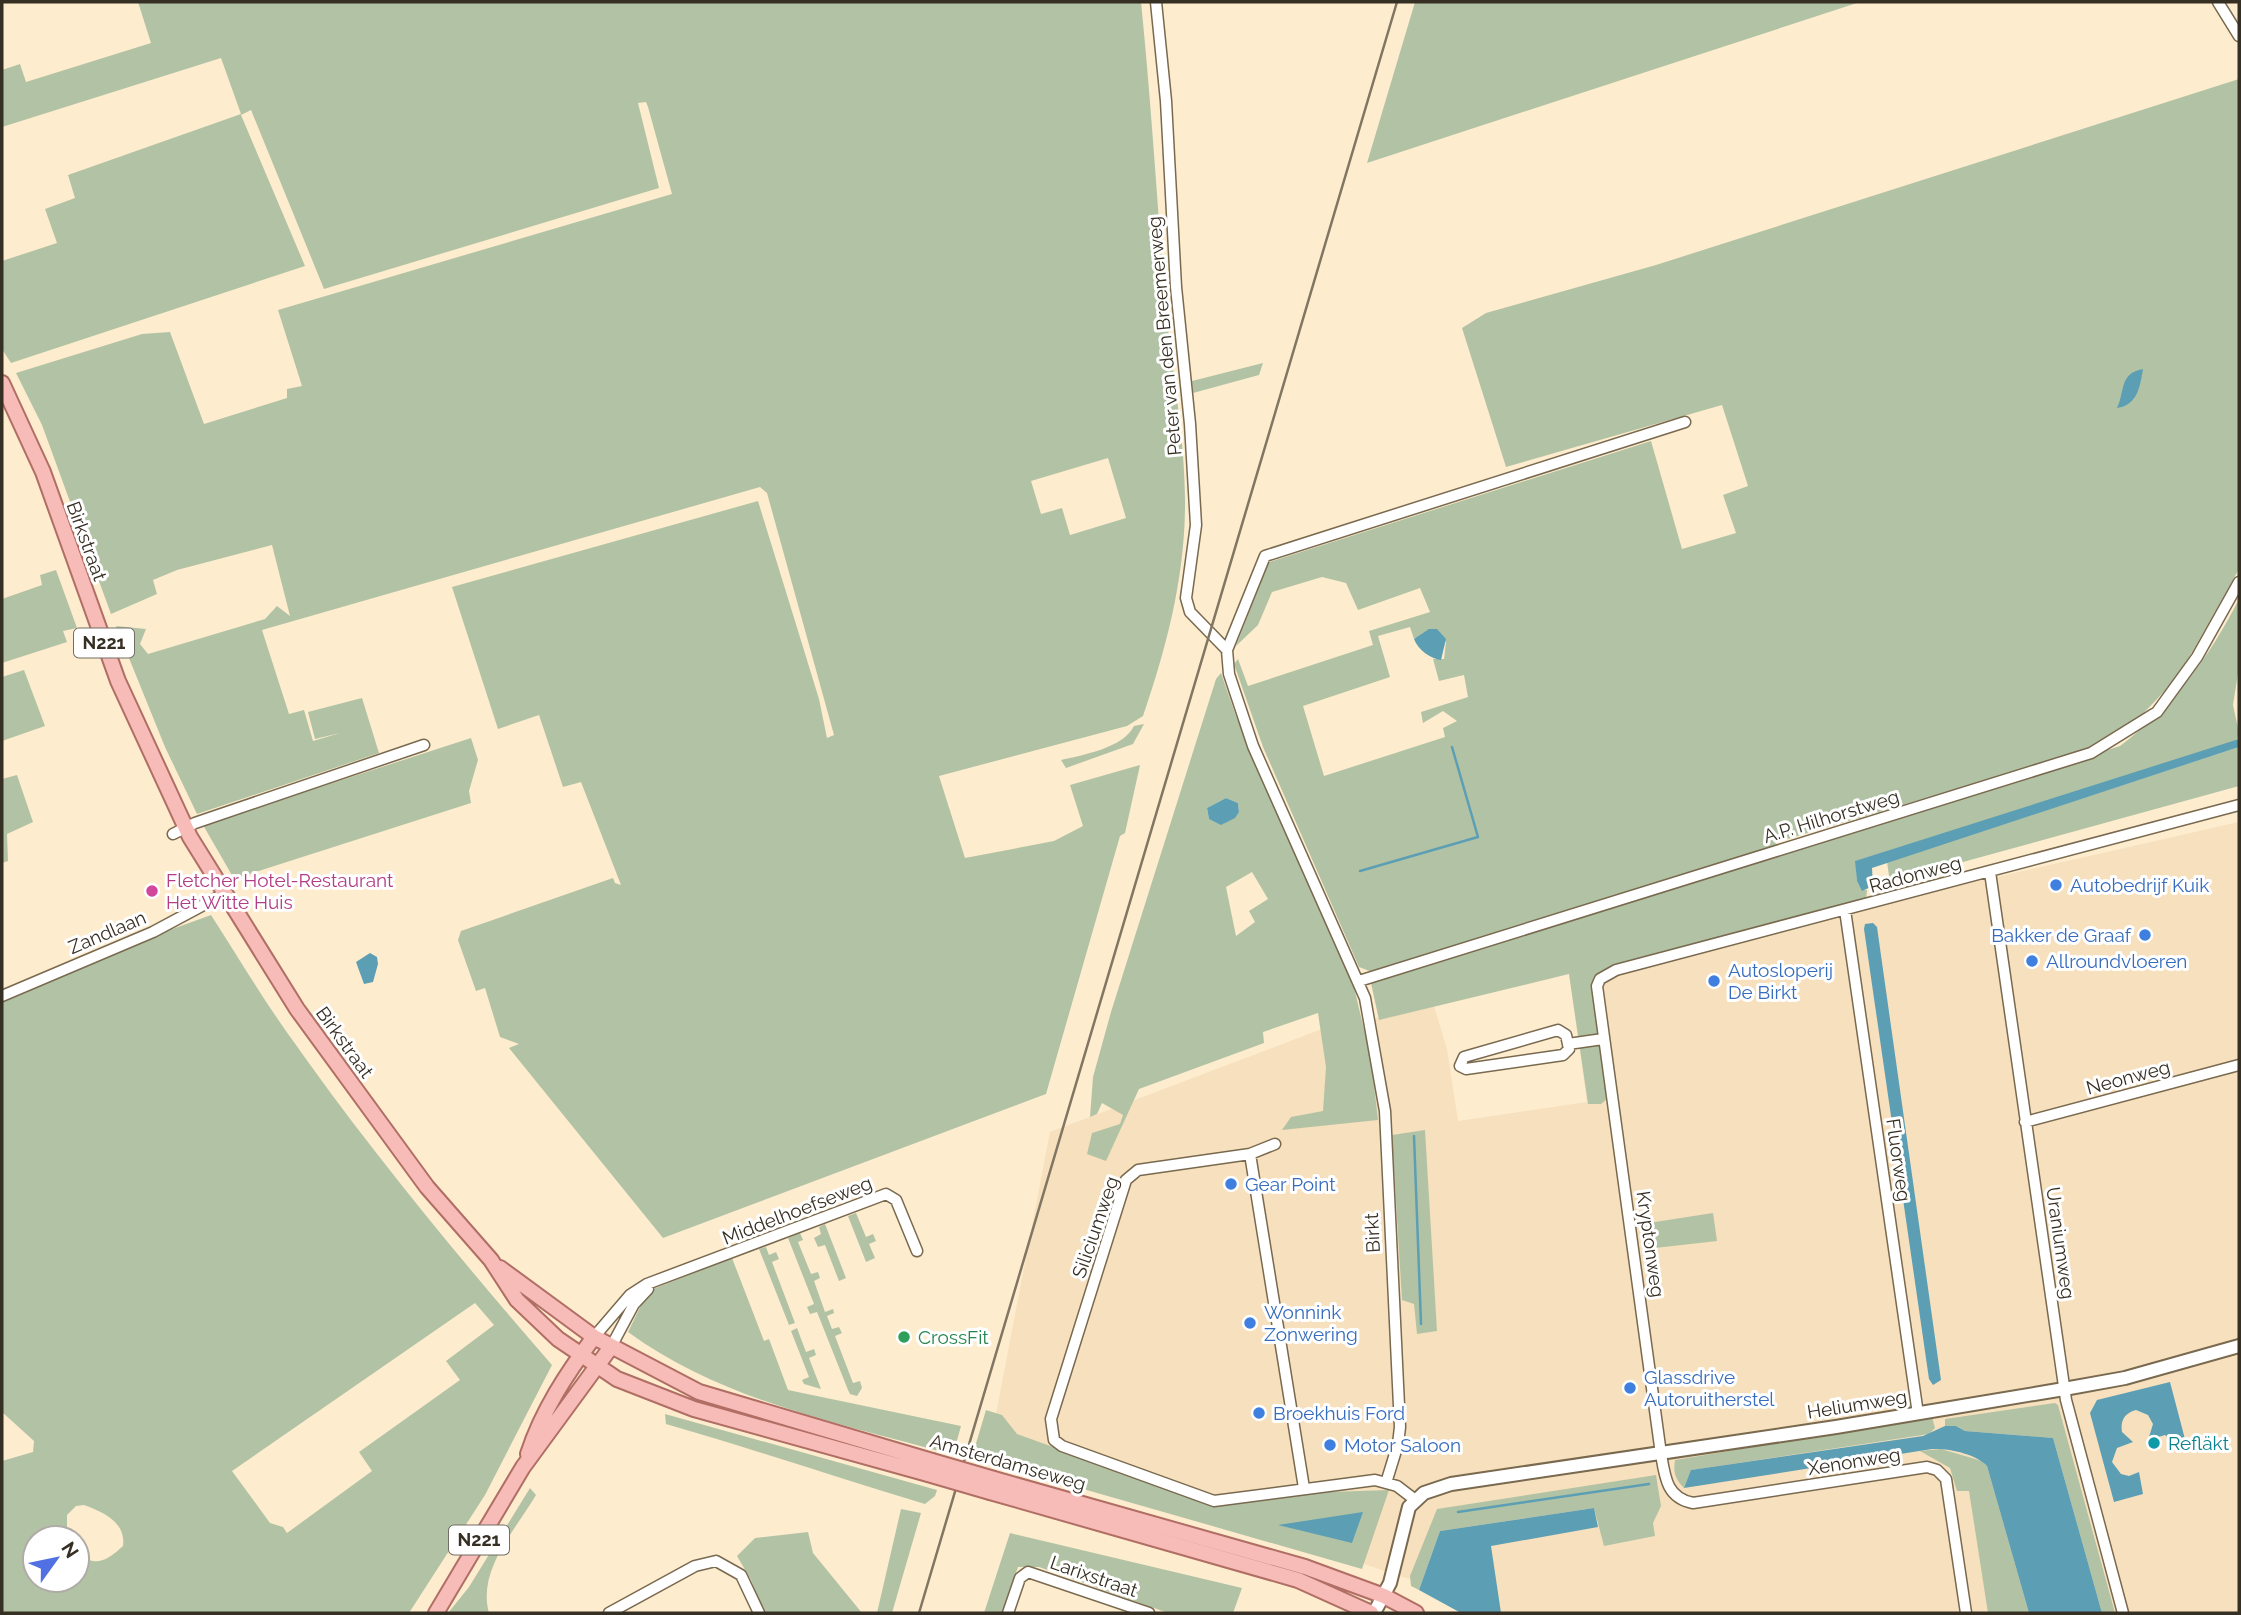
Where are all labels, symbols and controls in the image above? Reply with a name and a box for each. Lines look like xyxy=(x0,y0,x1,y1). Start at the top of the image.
street label: Peter van den Breemerweg xyxy=(1143,215,1185,457)
street label: Birkstraat xyxy=(63,498,112,584)
road number: N221 xyxy=(74,628,134,658)
street label: A.P. Hilhorstweg xyxy=(1760,785,1902,847)
street label: Radonweg xyxy=(1866,851,1964,897)
place label: Fletcher Hotel-Restaurant Het Witte Huis xyxy=(166,869,394,913)
place label: Autobedrijf Kuik xyxy=(2070,874,2209,896)
marker: Autobedrijf Kuik xyxy=(2048,877,2064,893)
marker: Fletcher Hotel-Restaurant Het Witte Huis xyxy=(144,883,160,899)
street label: Zandlaan xyxy=(65,906,149,958)
place label: Bakker de Graaf xyxy=(1991,924,2132,946)
marker: Bakker de Graaf xyxy=(2137,927,2153,943)
place label: Allroundvloeren xyxy=(2046,950,2187,972)
marker: Allroundvloeren xyxy=(2024,953,2040,969)
place label: Autosloperij De Birkt xyxy=(1728,959,1833,1003)
marker: Autosloperij De Birkt xyxy=(1706,973,1722,989)
street label: Birkstraat xyxy=(312,1002,379,1082)
street label: Neonweg xyxy=(2084,1055,2172,1099)
street label: Fluorweg xyxy=(1882,1117,1916,1203)
street label: Middelhoefseweg xyxy=(719,1171,875,1249)
street label: Siliciumweg xyxy=(1067,1173,1123,1281)
place label: Gear Point xyxy=(1245,1173,1336,1195)
marker: Gear Point xyxy=(1223,1176,1239,1192)
street label: Uraniumweg xyxy=(2042,1186,2080,1300)
street label: Kryptonweg xyxy=(1633,1189,1669,1299)
street label: Birkt xyxy=(1360,1212,1384,1254)
place label: Wonnink Zonwering xyxy=(1264,1301,1358,1345)
marker: Wonnink Zonwering xyxy=(1242,1315,1258,1331)
place label: CrossFit xyxy=(918,1326,989,1348)
marker: CrossFit xyxy=(896,1329,912,1345)
place label: Glassdrive Autoruitherstel xyxy=(1644,1366,1775,1410)
marker: Glassdrive Autoruitherstel xyxy=(1622,1380,1638,1396)
street label: Heliumweg xyxy=(1805,1385,1909,1423)
place label: Broekhuis Ford xyxy=(1273,1402,1405,1424)
marker: Broekhuis Ford xyxy=(1251,1405,1267,1421)
street label: Amsterdamseweg xyxy=(928,1429,1088,1495)
place label: Refläkt xyxy=(2168,1432,2230,1454)
place label: Motor Saloon xyxy=(1344,1434,1461,1456)
marker: Refläkt xyxy=(2146,1435,2162,1451)
marker: Motor Saloon xyxy=(1322,1437,1338,1453)
street label: Xenonweg xyxy=(1806,1443,1902,1479)
north arrow xyxy=(21,1524,91,1594)
road number: N221 xyxy=(449,1526,509,1554)
text: N xyxy=(57,1538,83,1562)
street label: Larixstraat xyxy=(1047,1551,1141,1601)

